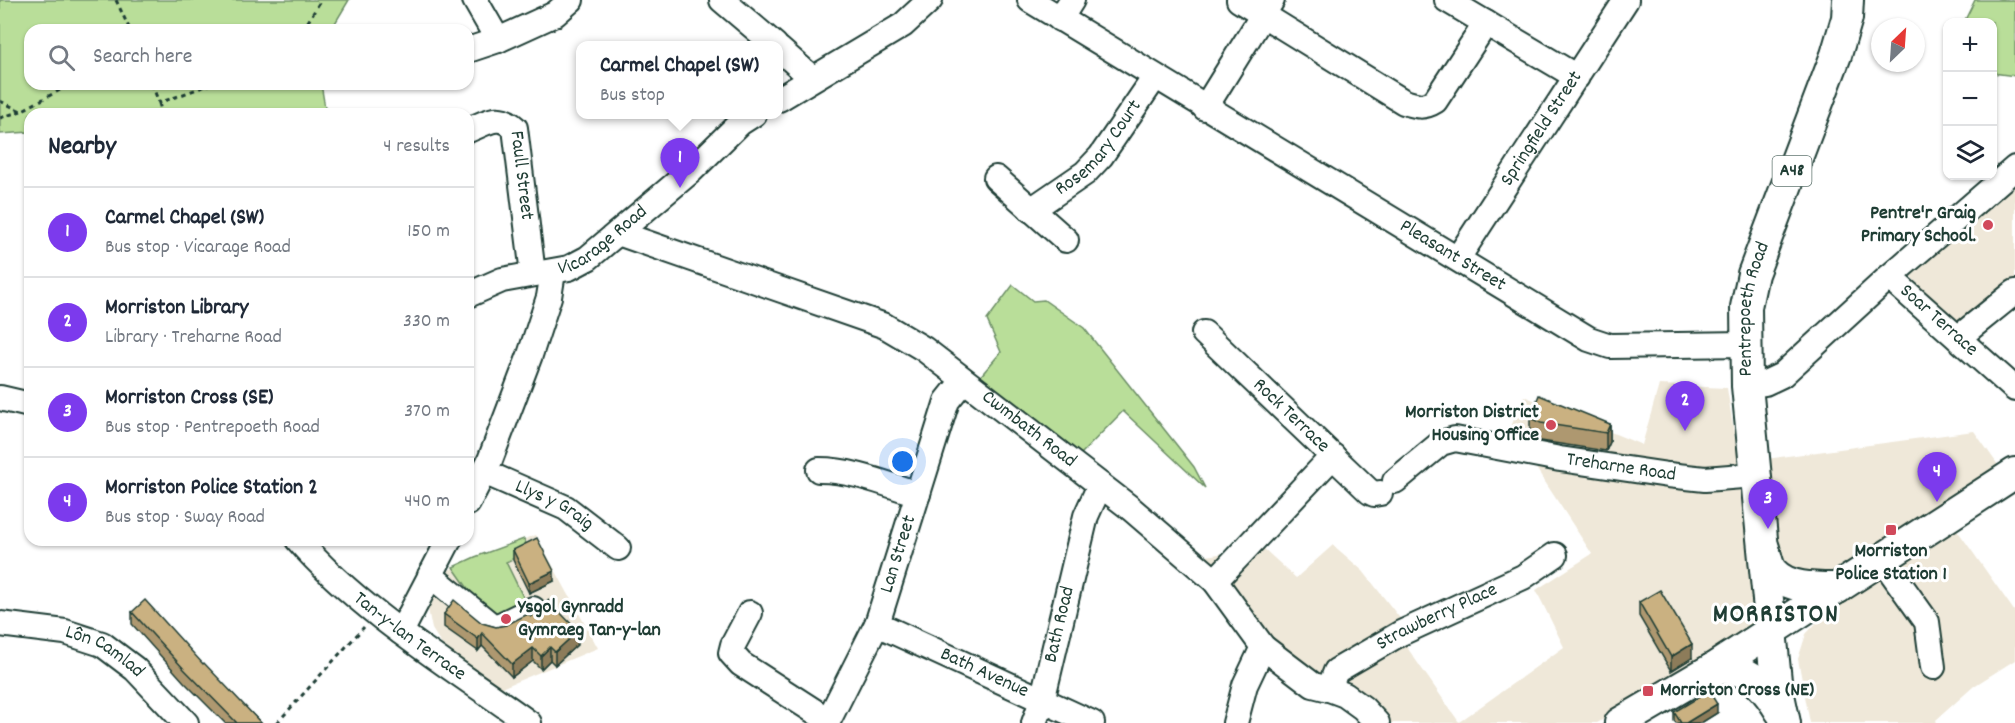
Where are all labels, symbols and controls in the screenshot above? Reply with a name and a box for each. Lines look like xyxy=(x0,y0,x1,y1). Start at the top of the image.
north arrow xyxy=(1871,18,1925,72)
map controls xyxy=(1943,18,1997,180)
button: + xyxy=(1943,18,1997,72)
search box xyxy=(24,24,474,90)
icon: search xyxy=(45,41,78,74)
popup xyxy=(576,41,783,119)
text: Search here xyxy=(93,42,192,73)
text: Carmel Chapel (SW) xyxy=(600,51,759,82)
street label: Springfield Street xyxy=(1494,66,1590,192)
button: − xyxy=(1943,72,1997,126)
text: Bus stop xyxy=(600,82,665,110)
street label: Rosemary Court xyxy=(1050,95,1149,203)
button: layers xyxy=(1943,126,1997,180)
text: Nearby xyxy=(48,129,116,166)
street label: Faull Street xyxy=(501,129,540,222)
text: 4 results xyxy=(383,133,450,161)
pin: 1 xyxy=(660,138,700,188)
road number: A48 xyxy=(1772,156,1812,186)
street label: Vicarage Road xyxy=(556,199,654,284)
place label: Pentre'r Graig Primary School. xyxy=(1861,200,1976,251)
text: Carmel Chapel (SW) xyxy=(105,203,264,234)
street label: Pleasant Street xyxy=(1394,213,1511,299)
text: 1 xyxy=(65,218,70,246)
text: 150 m xyxy=(407,218,450,246)
marker: Pentre'r Graig Primary School. xyxy=(1981,218,1995,232)
text: Bus stop · Vicarage Road xyxy=(105,234,291,262)
street label: Pentrepoeth Road xyxy=(1732,238,1778,377)
street label: Soar Terrace xyxy=(1893,278,1984,364)
text: Morriston Library xyxy=(105,293,249,324)
text: 2 xyxy=(63,308,72,336)
text: 330 m xyxy=(403,308,450,336)
text: Library · Treharne Road xyxy=(105,324,282,352)
street label: Rock Terrace xyxy=(1246,372,1336,460)
pin: 2 xyxy=(1666,382,1704,431)
text: Morriston Cross (SE) xyxy=(105,383,273,414)
street label: Cwmbath Road xyxy=(975,384,1082,475)
text: 3 xyxy=(63,398,72,426)
text: 370 m xyxy=(404,398,450,426)
place label: Morriston District Housing Office xyxy=(1405,399,1540,450)
text: Bus stop · Pentrepoeth Road xyxy=(105,414,320,442)
marker: Morriston District Housing Office xyxy=(1544,418,1558,432)
street label: Treharne Road xyxy=(1565,446,1677,490)
your location xyxy=(888,447,917,476)
pin: 4 xyxy=(1918,452,1956,502)
text: Morriston Police Station 2 xyxy=(105,473,318,504)
street label: Llys y Graig xyxy=(510,473,600,538)
pin: 3 xyxy=(1748,480,1788,529)
text: 4 xyxy=(63,488,72,516)
text: 440 m xyxy=(404,488,450,516)
text: Bus stop · Sway Road xyxy=(105,504,265,532)
street label: Lan Street xyxy=(874,512,924,597)
marker: Morriston Police Station 1 xyxy=(1884,523,1898,537)
place label: Morriston Police Station 1 xyxy=(1835,538,1947,589)
street label: Strawberry Place xyxy=(1371,576,1502,658)
street label: Bath Road xyxy=(1038,584,1083,665)
street label: Tan-y-lan Terrace xyxy=(347,586,471,689)
place label: Ysgol Gynradd Gymraeg Tan-y-lan xyxy=(517,594,661,645)
district label: MORRISTON xyxy=(1713,597,1839,634)
marker: Ysgol Gynradd Gymraeg Tan-y-lan xyxy=(499,612,513,626)
street label: Lôn Camlad xyxy=(61,619,151,684)
street label: Bath Avenue xyxy=(935,641,1033,706)
place label: Morriston Cross (NE) xyxy=(1660,677,1814,705)
marker: Morriston Cross (NE) xyxy=(1641,684,1655,698)

